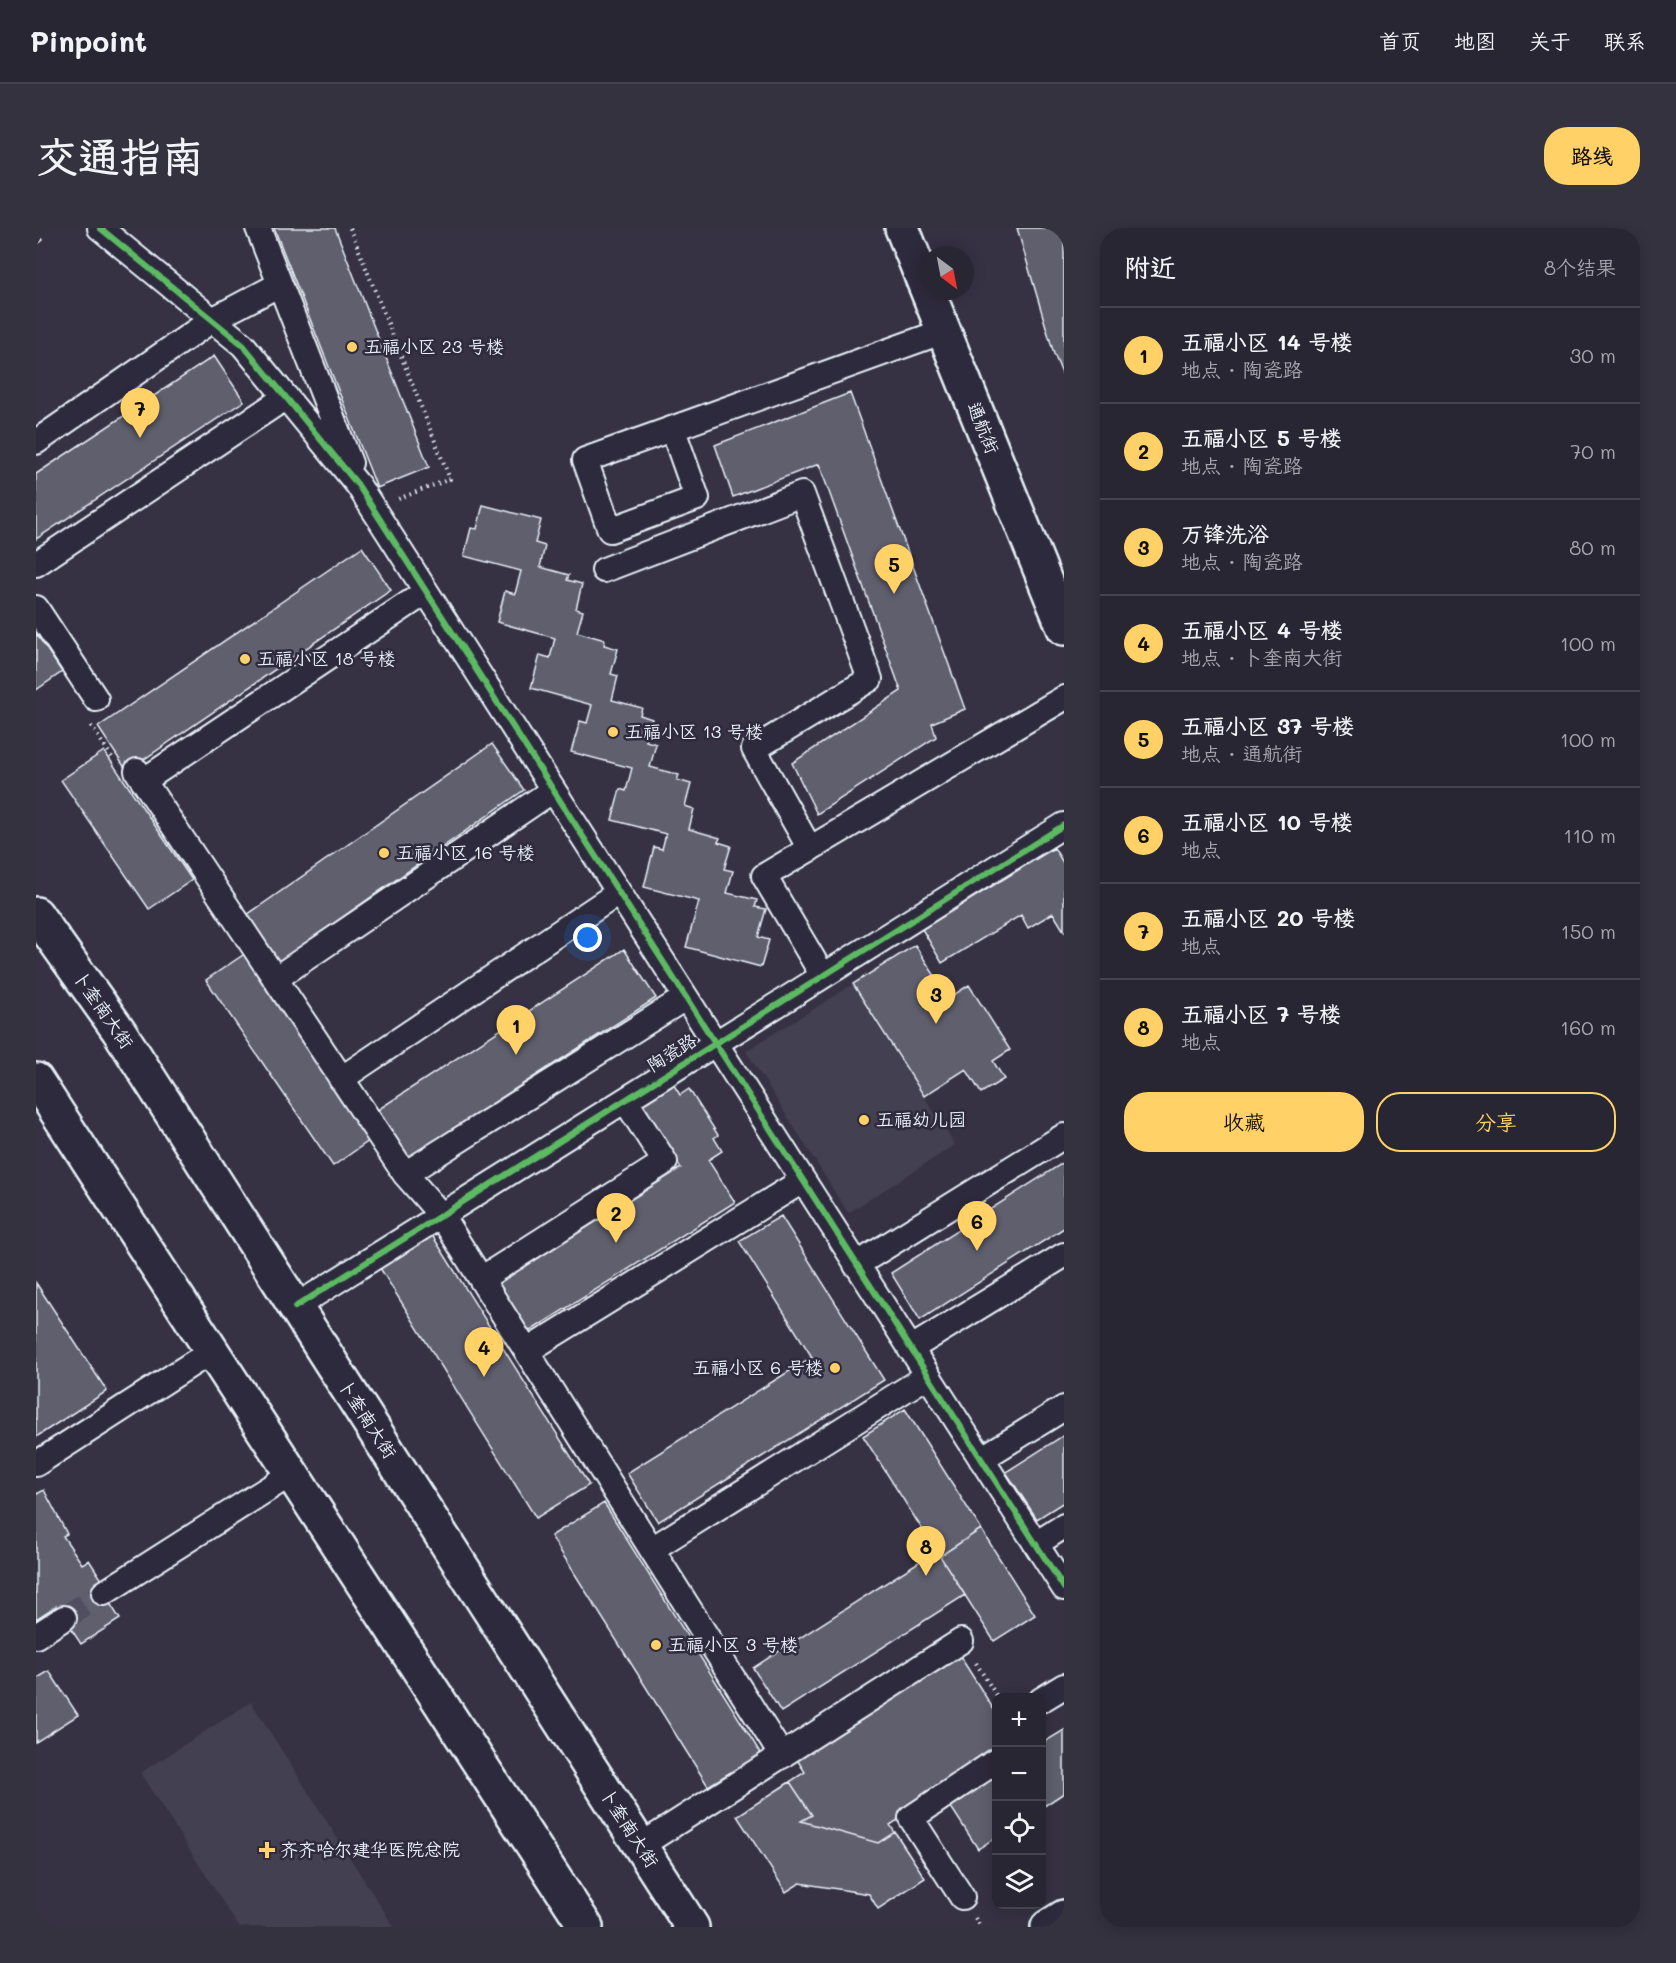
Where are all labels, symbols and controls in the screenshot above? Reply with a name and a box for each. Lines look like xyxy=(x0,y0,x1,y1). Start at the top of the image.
text: Pinpoint xyxy=(30,23,147,59)
text: 首页 xyxy=(1379,27,1421,54)
text: 地图 xyxy=(1454,27,1496,54)
text: 关于 xyxy=(1529,27,1571,54)
text: 联系 xyxy=(1604,27,1646,54)
button: 路线 xyxy=(1544,127,1640,185)
text: 交通指南 xyxy=(36,128,204,183)
north arrow xyxy=(920,246,974,300)
text: 附近 xyxy=(1124,250,1176,284)
text: 8个结果 xyxy=(1544,254,1616,280)
text: 五福小区 14 号楼 xyxy=(1181,327,1353,356)
place label: 五福小区 23 号楼 xyxy=(364,334,504,358)
marker: 五福小区 23 号楼 xyxy=(345,340,359,354)
text: 1 xyxy=(1139,342,1148,368)
text: 30 m xyxy=(1570,342,1616,368)
text: 地点 · 陶瓷路 xyxy=(1181,356,1303,382)
pin: 7 xyxy=(120,388,160,438)
street label: 通航街 xyxy=(963,398,1005,457)
text: 五福小区 5 号楼 xyxy=(1181,423,1342,452)
text: 2 xyxy=(1138,438,1149,464)
text: 70 m xyxy=(1570,438,1616,464)
text: 地点 · 陶瓷路 xyxy=(1181,452,1303,478)
text: 万锋洗浴 xyxy=(1181,519,1269,548)
text: 3 xyxy=(1138,534,1150,560)
text: 80 m xyxy=(1569,534,1616,560)
pin: 5 xyxy=(874,544,914,594)
text: 地点 · 陶瓷路 xyxy=(1181,548,1303,574)
text: 五福小区 4 号楼 xyxy=(1181,615,1343,644)
text: 4 xyxy=(1137,630,1150,656)
text: 100 m xyxy=(1560,630,1616,656)
text: 地点 · 卜奎南大街 xyxy=(1181,644,1343,670)
place label: 五福小区 18 号楼 xyxy=(257,646,395,670)
marker: 五福小区 18 号楼 xyxy=(238,652,252,666)
text: 五福小区 37 号楼 xyxy=(1181,711,1354,740)
place label: 五福小区 13 号楼 xyxy=(625,719,763,743)
marker: 五福小区 13 号楼 xyxy=(606,725,620,739)
text: 5 xyxy=(1138,726,1149,752)
text: 100 m xyxy=(1560,726,1616,752)
text: 地点 · 通航街 xyxy=(1181,740,1303,766)
text: 五福小区 10 号楼 xyxy=(1181,807,1353,836)
text: 6 xyxy=(1137,822,1150,848)
text: 110 m xyxy=(1563,822,1616,848)
text: 地点 xyxy=(1181,836,1221,862)
place label: 五福小区 16 号楼 xyxy=(396,840,534,864)
marker: 五福小区 16 号楼 xyxy=(377,846,391,860)
text: 五福小区 20 号楼 xyxy=(1181,903,1355,932)
text: 7 xyxy=(1138,918,1149,944)
text: 150 m xyxy=(1561,918,1616,944)
your location xyxy=(573,923,602,952)
text: 地点 xyxy=(1181,932,1221,958)
street label: 卜奎南大街 xyxy=(68,966,139,1053)
pin: 3 xyxy=(916,974,956,1024)
text: 五福小区 7 号楼 xyxy=(1181,999,1341,1028)
pin: 1 xyxy=(496,1006,536,1055)
text: 8 xyxy=(1137,1014,1150,1040)
text: 160 m xyxy=(1560,1014,1616,1040)
street label: 陶瓷路 xyxy=(642,1028,701,1077)
text: 地点 xyxy=(1181,1028,1221,1054)
button: 收藏 xyxy=(1124,1092,1364,1152)
button: 分享 xyxy=(1376,1092,1616,1152)
place label: 五福幼儿园 xyxy=(876,1107,966,1131)
marker: 五福幼儿园 xyxy=(857,1113,871,1127)
pin: 2 xyxy=(596,1194,636,1243)
pin: 6 xyxy=(958,1202,996,1251)
pin: 4 xyxy=(464,1328,504,1377)
place label: 五福小区 6 号楼 xyxy=(693,1355,823,1379)
marker: 五福小区 6 号楼 xyxy=(828,1361,842,1375)
street label: 卜奎南大街 xyxy=(333,1374,402,1463)
pin: 8 xyxy=(906,1526,946,1576)
place label: 五福小区 3 号楼 xyxy=(668,1632,798,1656)
marker: 五福小区 3 号楼 xyxy=(649,1638,663,1652)
map controls xyxy=(992,1693,1046,1909)
button: + xyxy=(992,1693,1046,1747)
button: − xyxy=(992,1747,1046,1801)
street label: 卜奎南大街 xyxy=(595,1783,664,1872)
button: locate xyxy=(992,1801,1046,1855)
place label: 齐齐哈尔建华医院总院 xyxy=(280,1837,460,1861)
marker: 齐齐哈尔建华医院总院 xyxy=(258,1841,276,1859)
button: layers xyxy=(992,1855,1046,1909)

